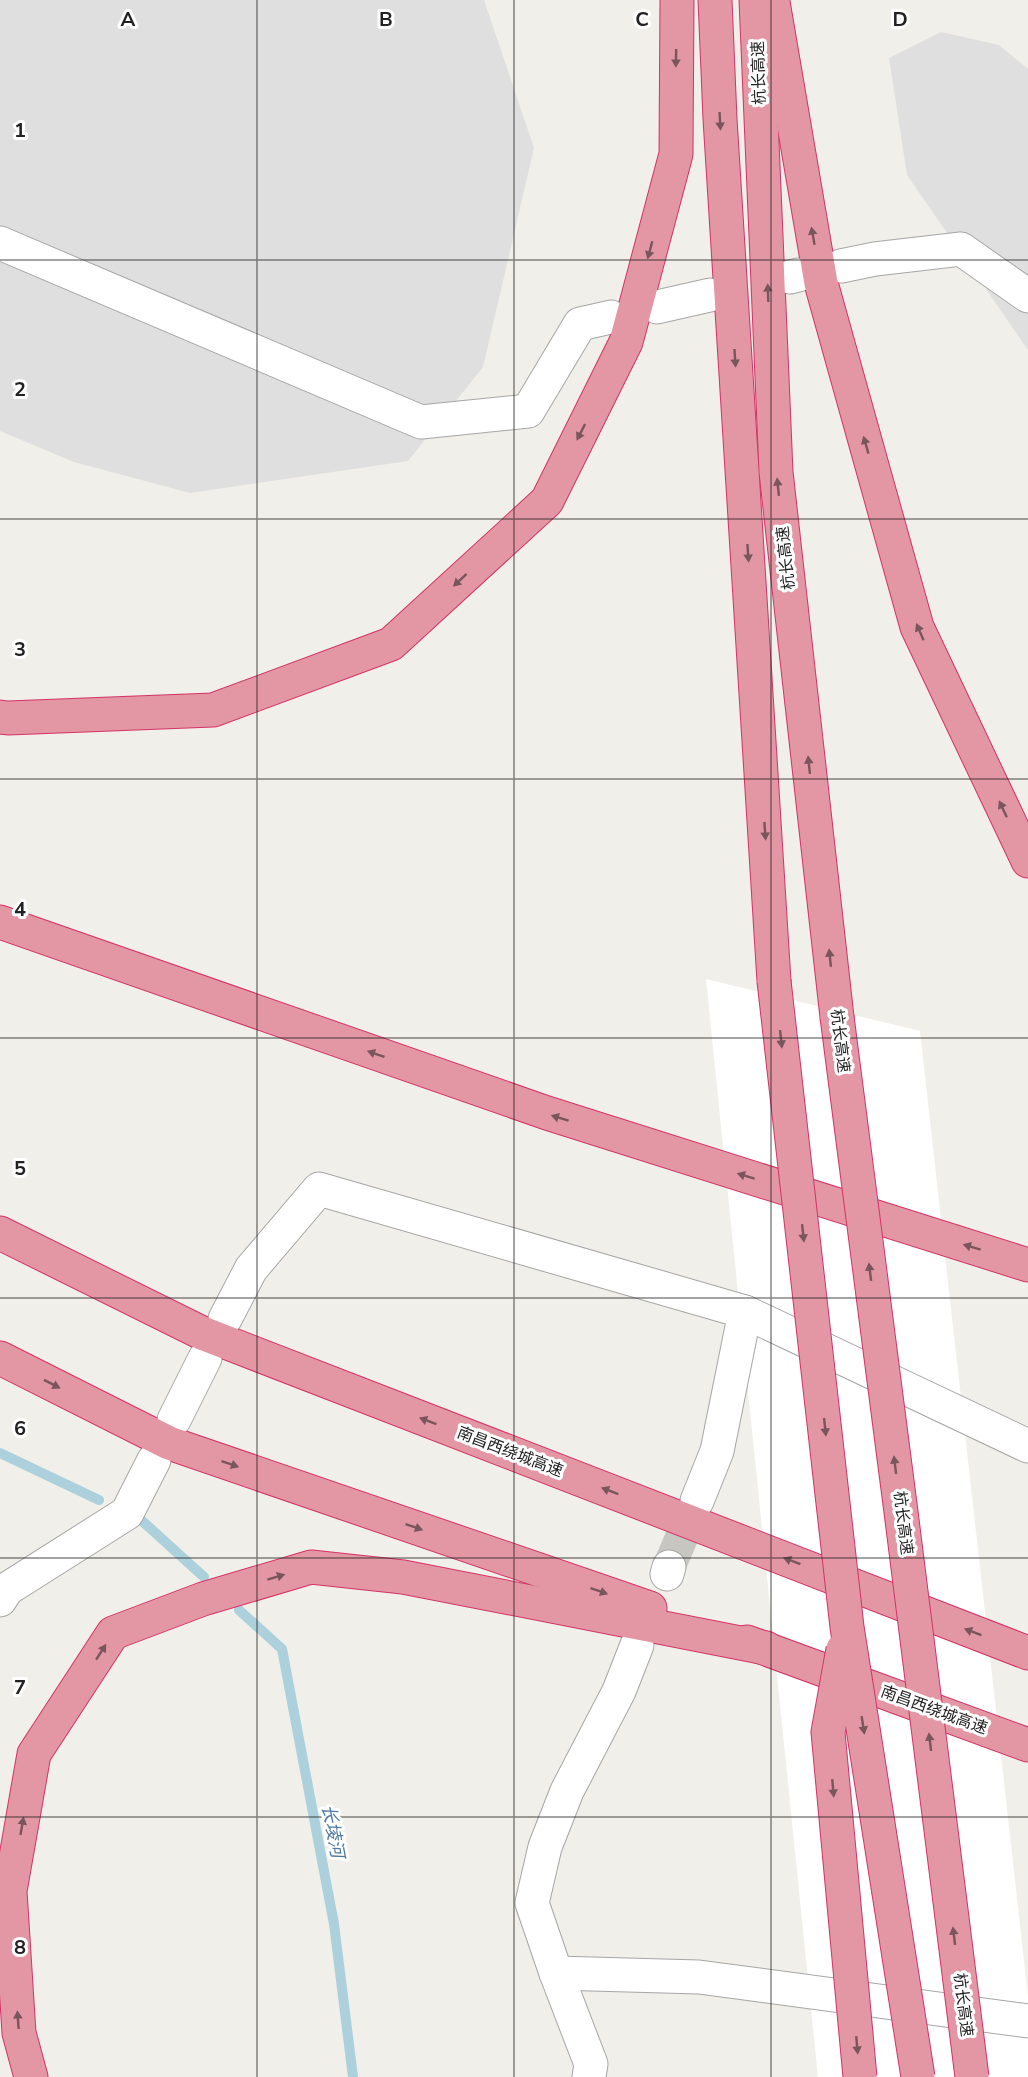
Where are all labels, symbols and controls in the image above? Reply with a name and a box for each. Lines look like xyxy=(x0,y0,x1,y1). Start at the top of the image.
text: A xyxy=(121,6,136,33)
text: B xyxy=(379,6,393,33)
text: C xyxy=(635,6,649,33)
text: D xyxy=(892,6,908,33)
street label: 杭长高速 xyxy=(747,41,771,105)
one-way arrow xyxy=(672,49,681,68)
one-way arrow xyxy=(716,112,725,131)
text: 1 xyxy=(14,117,26,144)
one-way arrow xyxy=(808,226,817,245)
one-way arrow xyxy=(645,241,654,259)
one-way arrow xyxy=(764,283,773,302)
one-way arrow xyxy=(731,348,740,367)
text: 2 xyxy=(14,376,26,403)
one-way arrow xyxy=(577,423,586,440)
one-way arrow xyxy=(861,436,871,454)
one-way arrow xyxy=(773,478,783,497)
street label: 杭长高速 xyxy=(772,525,800,591)
one-way arrow xyxy=(743,543,752,562)
one-way arrow xyxy=(453,573,467,587)
one-way arrow xyxy=(915,623,925,641)
text: 3 xyxy=(14,636,26,663)
one-way arrow xyxy=(804,755,814,774)
one-way arrow xyxy=(998,800,1007,817)
one-way arrow xyxy=(760,822,770,841)
text: 4 xyxy=(14,896,26,923)
one-way arrow xyxy=(825,949,835,968)
street label: 杭长高速 xyxy=(825,1008,855,1074)
one-way arrow xyxy=(776,1030,786,1049)
one-way arrow xyxy=(367,1048,385,1058)
one-way arrow xyxy=(551,1112,569,1122)
text: 5 xyxy=(14,1155,26,1182)
one-way arrow xyxy=(737,1171,755,1180)
one-way arrow xyxy=(798,1224,808,1243)
one-way arrow xyxy=(963,1242,981,1251)
one-way arrow xyxy=(865,1262,875,1281)
one-way arrow xyxy=(44,1380,61,1389)
text: 6 xyxy=(14,1415,26,1442)
one-way arrow xyxy=(419,1415,437,1425)
one-way arrow xyxy=(820,1418,830,1437)
street label: 南昌西绕城高速 xyxy=(454,1422,566,1482)
one-way arrow xyxy=(891,1456,900,1475)
one-way arrow xyxy=(221,1459,239,1469)
one-way arrow xyxy=(600,1486,618,1496)
street label: 杭长高速 xyxy=(888,1490,918,1556)
one-way arrow xyxy=(405,1523,423,1533)
one-way arrow xyxy=(782,1556,800,1566)
one-way arrow xyxy=(267,1572,285,1581)
one-way arrow xyxy=(590,1586,608,1596)
one-way arrow xyxy=(964,1627,982,1637)
one-way arrow xyxy=(95,1644,106,1660)
text: 7 xyxy=(14,1674,26,1701)
street label: 南昌西绕城高速 xyxy=(878,1681,990,1739)
one-way arrow xyxy=(858,1715,867,1734)
one-way arrow xyxy=(925,1732,935,1751)
one-way arrow xyxy=(828,1779,838,1798)
water label: 长堎河 xyxy=(316,1802,351,1863)
one-way arrow xyxy=(17,1817,26,1836)
one-way arrow xyxy=(949,1926,959,1945)
text: 8 xyxy=(14,1934,26,1961)
street label: 杭长高速 xyxy=(948,1972,978,2038)
one-way arrow xyxy=(14,2011,23,2030)
one-way arrow xyxy=(852,2036,862,2055)

